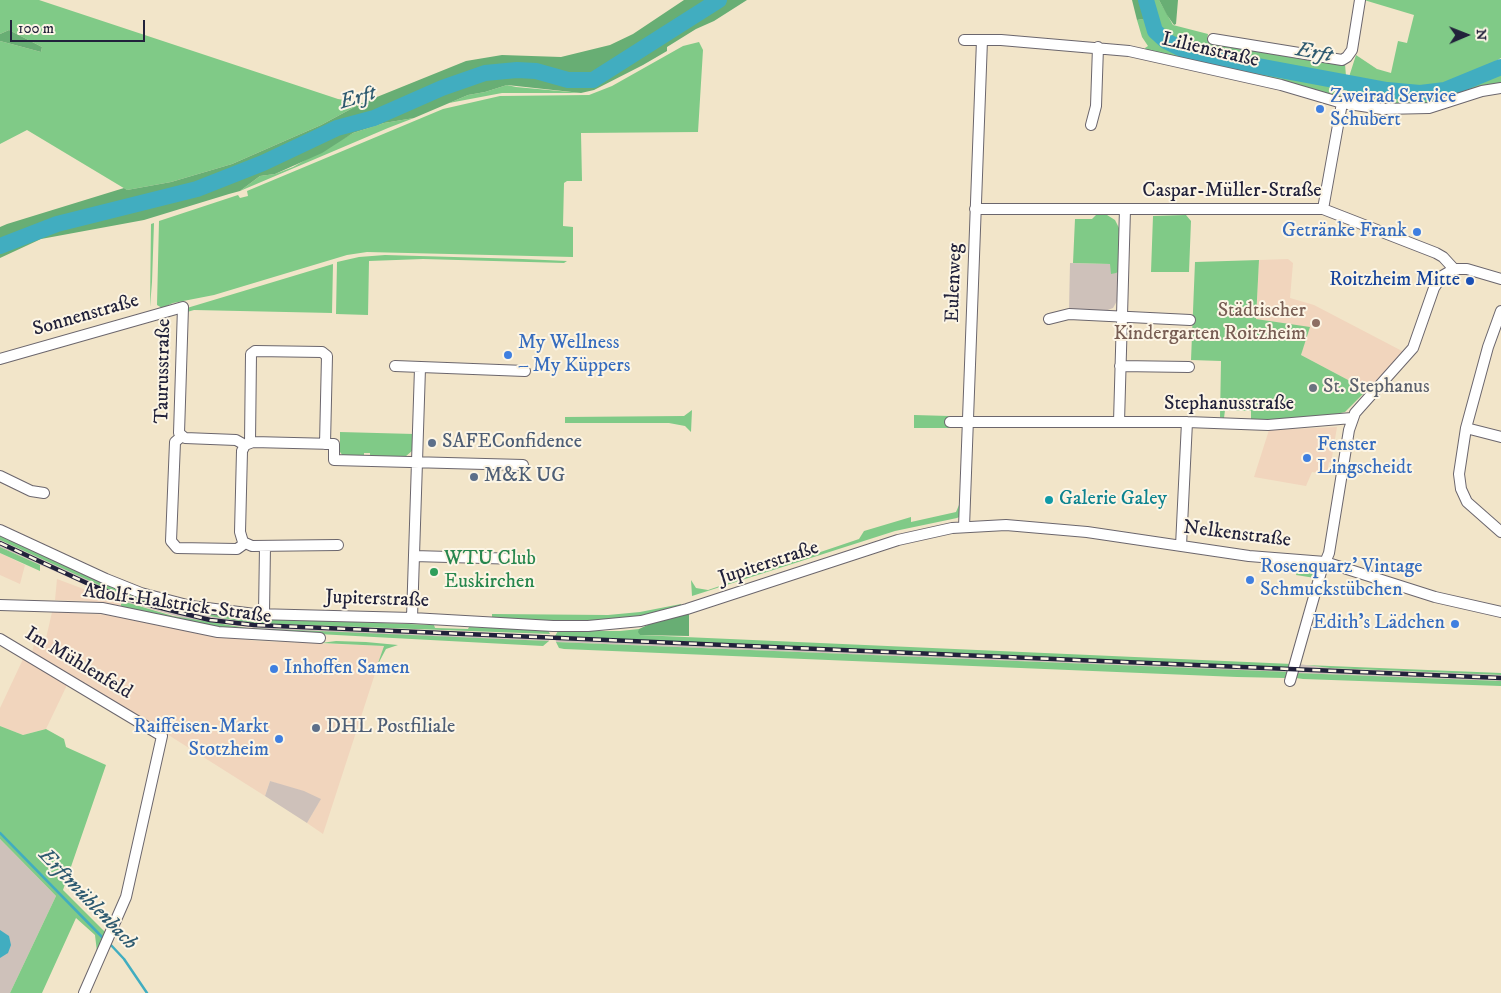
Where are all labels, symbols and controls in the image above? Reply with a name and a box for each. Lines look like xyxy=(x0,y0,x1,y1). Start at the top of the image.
scale bar xyxy=(12,10,148,42)
north arrow xyxy=(1441,10,1491,60)
text: 100 m xyxy=(18,19,54,38)
street label: Lilienstraße xyxy=(1159,28,1261,74)
text: N xyxy=(1472,29,1490,41)
water label: Erft xyxy=(1294,38,1334,70)
water label: Erft xyxy=(337,82,379,116)
place label: Zweirad Service Schubert xyxy=(1330,86,1456,133)
marker: Zweirad Service Schubert xyxy=(1314,103,1326,115)
street label: Caspar-Müller-Straße xyxy=(1142,180,1322,204)
place label: Getränke Frank xyxy=(1282,220,1407,244)
marker: Getränke Frank xyxy=(1411,226,1423,238)
street label: Eulenweg xyxy=(942,243,968,323)
place label: Roitzheim Mitte xyxy=(1329,269,1460,293)
marker: Roitzheim Mitte xyxy=(1464,275,1476,287)
street label: Sonnenstraße xyxy=(30,289,142,343)
place label: Städtischer Kindergarten Roitzheim xyxy=(1114,300,1306,347)
marker: Städtischer Kindergarten Roitzheim xyxy=(1310,317,1322,329)
street label: Taurusstraße xyxy=(151,318,177,424)
place label: My Wellness – My Küppers xyxy=(518,332,630,379)
marker: My Wellness – My Küppers xyxy=(502,349,514,361)
place label: St. Stephanus xyxy=(1323,376,1430,400)
marker: St. Stephanus xyxy=(1307,382,1319,394)
street label: Stephanusstraße xyxy=(1164,393,1294,417)
place label: SAFEConfidence xyxy=(442,431,582,455)
place label: Fenster Lingscheidt xyxy=(1317,434,1412,481)
marker: SAFEConfidence xyxy=(426,437,438,449)
marker: Fenster Lingscheidt xyxy=(1301,452,1313,464)
place label: M&K UG xyxy=(484,465,565,489)
marker: M&K UG xyxy=(468,471,480,483)
place label: Galerie Galey xyxy=(1059,488,1167,512)
marker: Galerie Galey xyxy=(1043,494,1055,506)
street label: Nelkenstraße xyxy=(1182,516,1292,554)
street label: Jupiterstraße xyxy=(716,537,822,591)
place label: WTU Club Euskirchen xyxy=(444,548,536,595)
place label: Rosenquarz’ Vintage Schmuckstübchen xyxy=(1260,556,1423,603)
marker: WTU Club Euskirchen xyxy=(428,566,440,578)
marker: Rosenquarz’ Vintage Schmuckstübchen xyxy=(1244,574,1256,586)
street label: Adolf-Halstrick-Straße xyxy=(81,580,273,630)
street label: Jupiterstraße xyxy=(325,586,429,614)
place label: Edith’s Lädchen xyxy=(1313,612,1445,636)
marker: Edith’s Lädchen xyxy=(1449,618,1461,630)
street label: Im Mühlenfeld xyxy=(20,623,136,705)
place label: Inhoffen Samen xyxy=(284,657,410,681)
marker: Inhoffen Samen xyxy=(268,663,280,675)
place label: Raiffeisen-Markt Stotzheim xyxy=(134,716,269,763)
place label: DHL Postfiliale xyxy=(326,716,455,740)
marker: DHL Postfiliale xyxy=(310,722,322,734)
marker: Raiffeisen-Markt Stotzheim xyxy=(273,733,285,745)
water label: Erftmühlenbach xyxy=(32,844,142,956)

